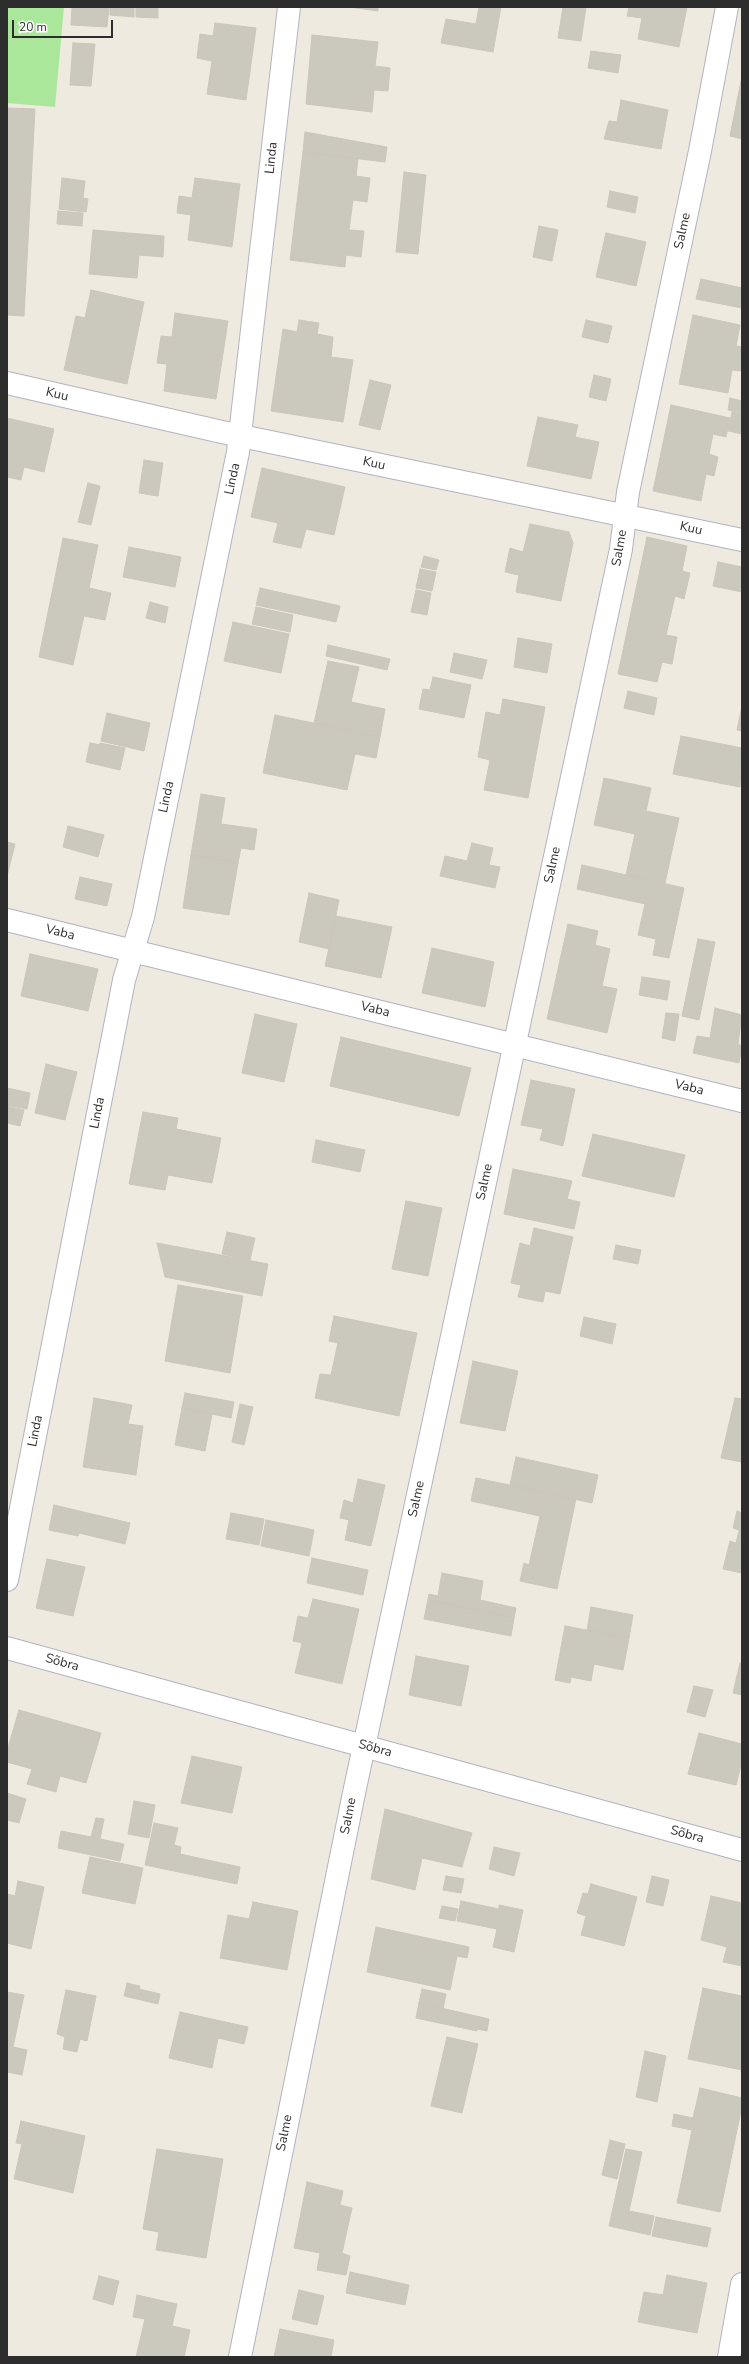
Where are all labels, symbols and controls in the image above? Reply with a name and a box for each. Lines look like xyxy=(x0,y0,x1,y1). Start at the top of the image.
scale bar xyxy=(14,12,115,38)
text: 20 m xyxy=(19,19,47,35)
street label: Linda xyxy=(263,141,281,175)
street label: Salme xyxy=(672,211,694,251)
street label: Kuu xyxy=(44,385,70,405)
street label: Kuu xyxy=(361,454,387,474)
street label: Linda xyxy=(222,462,244,496)
street label: Kuu xyxy=(678,519,704,539)
street label: Salme xyxy=(609,529,631,567)
street label: Linda xyxy=(156,780,178,814)
street label: Salme xyxy=(542,845,564,885)
street label: Vaba xyxy=(44,922,76,944)
street label: Vaba xyxy=(359,999,391,1021)
street label: Vaba xyxy=(673,1077,705,1099)
street label: Linda xyxy=(87,1096,109,1130)
street label: Salme xyxy=(474,1162,496,1202)
street label: Linda xyxy=(25,1414,47,1448)
street label: Salme xyxy=(406,1479,428,1519)
street label: Sõbra xyxy=(43,1651,81,1675)
street label: Sõbra xyxy=(356,1737,394,1761)
street label: Salme xyxy=(338,1796,360,1836)
street label: Sõbra xyxy=(668,1823,706,1847)
street label: Salme xyxy=(274,2113,296,2153)

